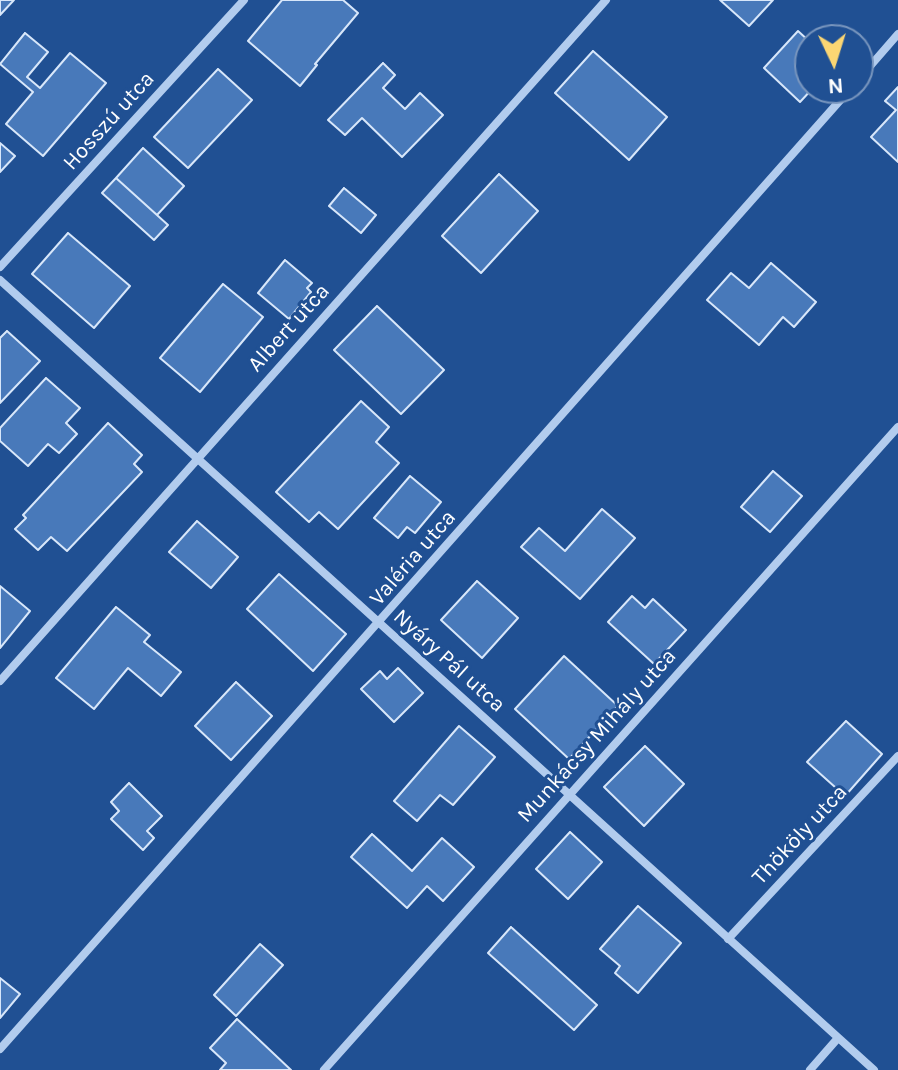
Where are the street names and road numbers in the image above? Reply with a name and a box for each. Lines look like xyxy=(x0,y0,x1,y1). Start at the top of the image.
street label: Hosszú utca xyxy=(58,66,160,176)
street label: Albert utca xyxy=(243,278,335,378)
street label: Valéria utca xyxy=(364,505,462,611)
street label: Nyáry Pál utca xyxy=(388,604,510,718)
street label: Munkácsy Mihály utca xyxy=(512,644,682,828)
street label: Thököly utca xyxy=(747,779,853,891)

